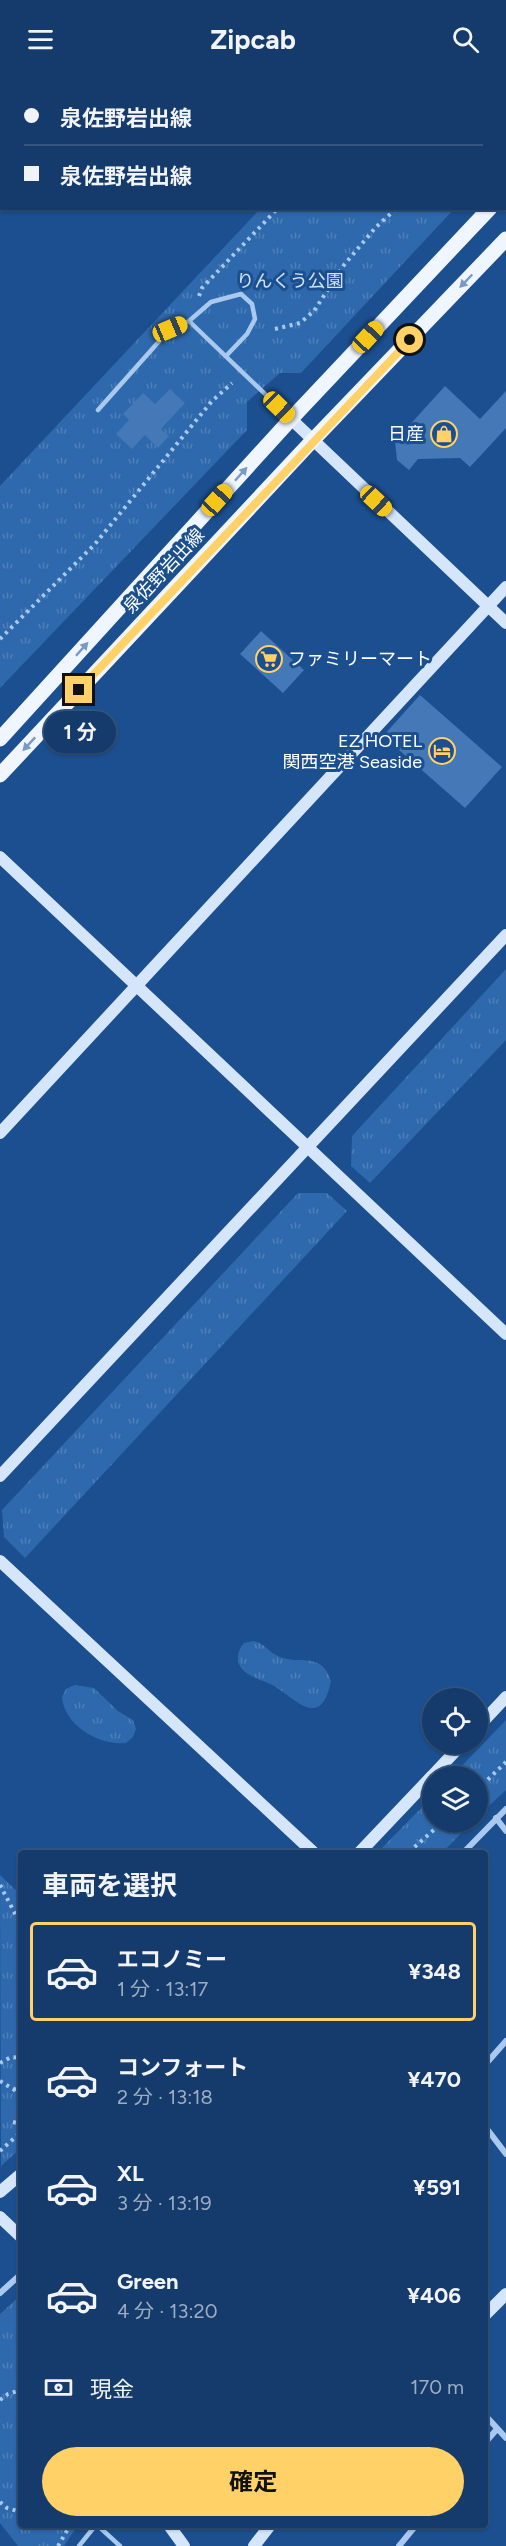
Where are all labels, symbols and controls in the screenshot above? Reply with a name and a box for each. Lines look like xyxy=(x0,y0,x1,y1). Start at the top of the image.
icon: menu xyxy=(24,23,57,56)
text: Zipcab xyxy=(210,23,296,56)
icon: search xyxy=(449,23,482,56)
text: 泉佐野岩出線 xyxy=(60,105,192,132)
text: 泉佐野岩出線 xyxy=(60,163,192,190)
park label: りんくう公園 xyxy=(236,270,344,292)
one-way arrow xyxy=(459,274,473,288)
car xyxy=(150,314,190,344)
car xyxy=(349,318,387,356)
route start xyxy=(396,326,423,353)
car xyxy=(260,388,298,426)
shop icon: 日産 xyxy=(429,419,459,449)
place label: 日産 xyxy=(388,423,424,445)
one-way arrow xyxy=(234,467,247,482)
car xyxy=(198,481,236,519)
car xyxy=(357,482,395,520)
street label: 泉佐野岩出線 xyxy=(119,524,209,618)
one-way arrow xyxy=(75,642,89,657)
supermarket icon: ファミリーマート xyxy=(254,644,284,674)
place label: ファミリーマート xyxy=(288,648,432,670)
route end xyxy=(65,676,92,703)
callout: 1 分 xyxy=(43,711,115,753)
text: 1 分 xyxy=(63,720,97,744)
place label: EZ HOTEL 関西空港 Seaside xyxy=(283,730,423,773)
one-way arrow xyxy=(23,736,36,751)
hotel icon: EZ HOTEL 関西空港 Seaside xyxy=(427,736,457,766)
map controls xyxy=(422,1688,488,1832)
button: locate xyxy=(422,1688,488,1754)
button: layers xyxy=(422,1766,488,1832)
text: 車両を選択 xyxy=(42,1869,177,1902)
icon: car xyxy=(45,1945,99,1999)
text: エコノミー xyxy=(117,1946,227,1973)
text: ¥348 xyxy=(408,1958,461,1985)
text: 1 分 · 13:17 xyxy=(117,1977,208,2001)
icon: car xyxy=(45,2053,99,2107)
text: コンフォート xyxy=(117,2054,248,2081)
text: ¥470 xyxy=(407,2066,461,2093)
text: 2 分 · 13:18 xyxy=(117,2085,213,2109)
text: XL xyxy=(117,2160,144,2187)
icon: car xyxy=(45,2161,99,2215)
text: ¥591 xyxy=(413,2174,461,2201)
text: 3 分 · 13:19 xyxy=(117,2191,212,2215)
text: Green xyxy=(117,2268,179,2295)
icon: car xyxy=(45,2269,99,2323)
text: ¥406 xyxy=(407,2282,461,2309)
text: 4 分 · 13:20 xyxy=(117,2299,218,2323)
icon: cash xyxy=(42,2371,75,2404)
text: 170 m xyxy=(410,2375,464,2399)
text: 現金 xyxy=(90,2376,134,2403)
button: 確定 xyxy=(42,2447,464,2516)

